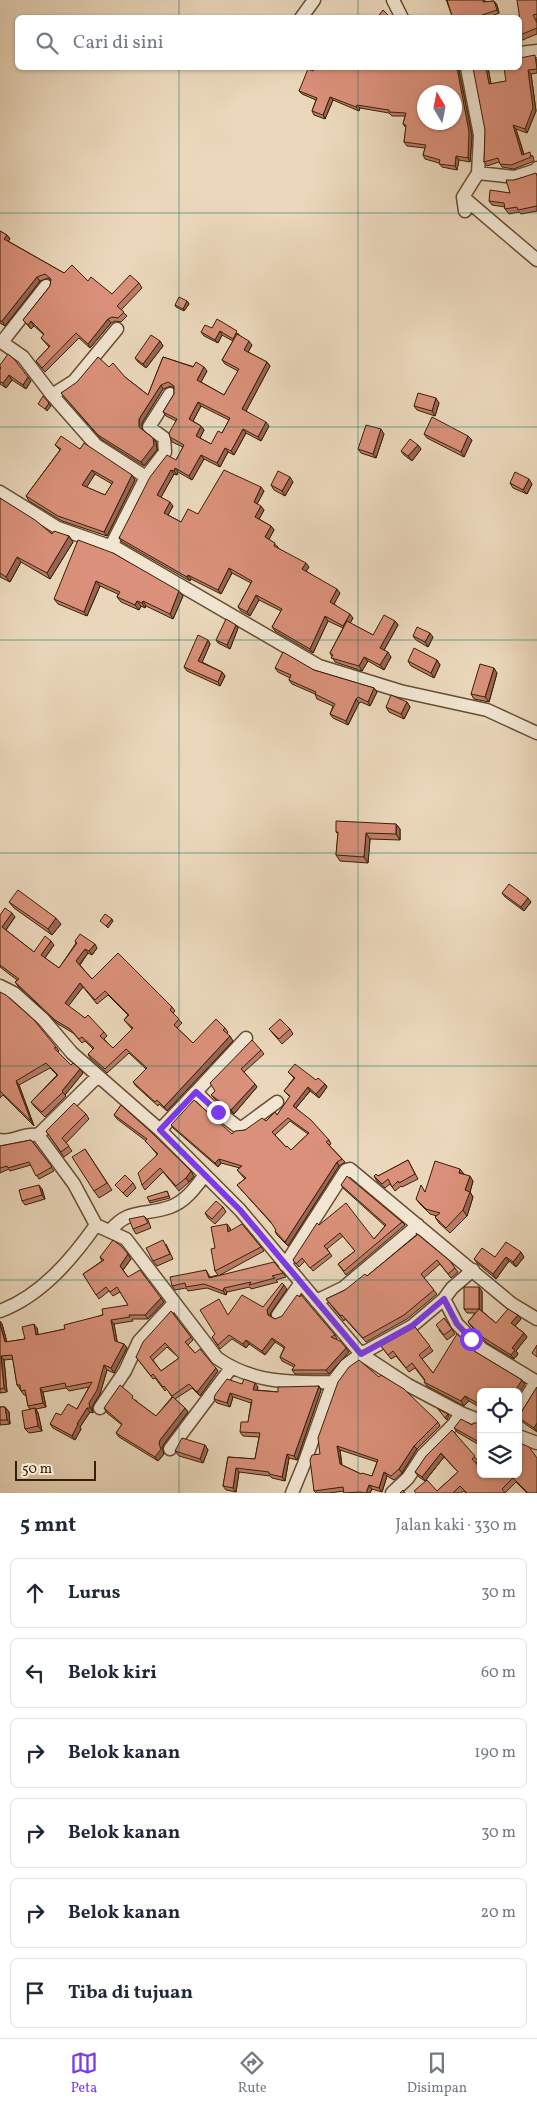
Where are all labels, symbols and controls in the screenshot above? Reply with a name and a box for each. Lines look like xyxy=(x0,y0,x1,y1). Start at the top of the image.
search box xyxy=(15,15,522,70)
icon: search xyxy=(33,29,61,57)
text: Cari di sini xyxy=(73,30,164,56)
north arrow xyxy=(417,85,462,130)
route end xyxy=(207,1101,230,1124)
route start xyxy=(460,1328,483,1351)
map controls xyxy=(477,1388,522,1478)
button: locate xyxy=(477,1388,522,1433)
button: layers xyxy=(477,1433,522,1478)
scale bar xyxy=(15,1458,96,1481)
text: 50 m xyxy=(22,1460,52,1479)
text: 5 mnt xyxy=(20,1511,76,1540)
text: Jalan kaki · 330 m xyxy=(396,1515,517,1537)
icon: ahead xyxy=(21,1579,49,1607)
text: Lurus xyxy=(68,1580,120,1606)
text: 30 m xyxy=(481,1582,516,1604)
icon: left xyxy=(21,1659,49,1687)
text: Belok kiri xyxy=(68,1660,157,1686)
text: 60 m xyxy=(481,1662,516,1684)
icon: right xyxy=(21,1739,49,1767)
text: Belok kanan xyxy=(68,1740,180,1766)
text: 190 m xyxy=(474,1742,516,1764)
icon: right xyxy=(21,1819,49,1847)
text: Belok kanan xyxy=(68,1820,180,1846)
text: 30 m xyxy=(481,1822,516,1844)
icon: right xyxy=(21,1899,49,1927)
text: Belok kanan xyxy=(68,1900,180,1926)
text: 20 m xyxy=(481,1902,516,1924)
icon: arrive xyxy=(21,1979,49,2007)
text: Tiba di tujuan xyxy=(68,1980,193,2006)
tab: Peta xyxy=(70,2049,98,2098)
tab: Rute xyxy=(238,2049,267,2098)
tab: Disimpan xyxy=(407,2049,467,2098)

